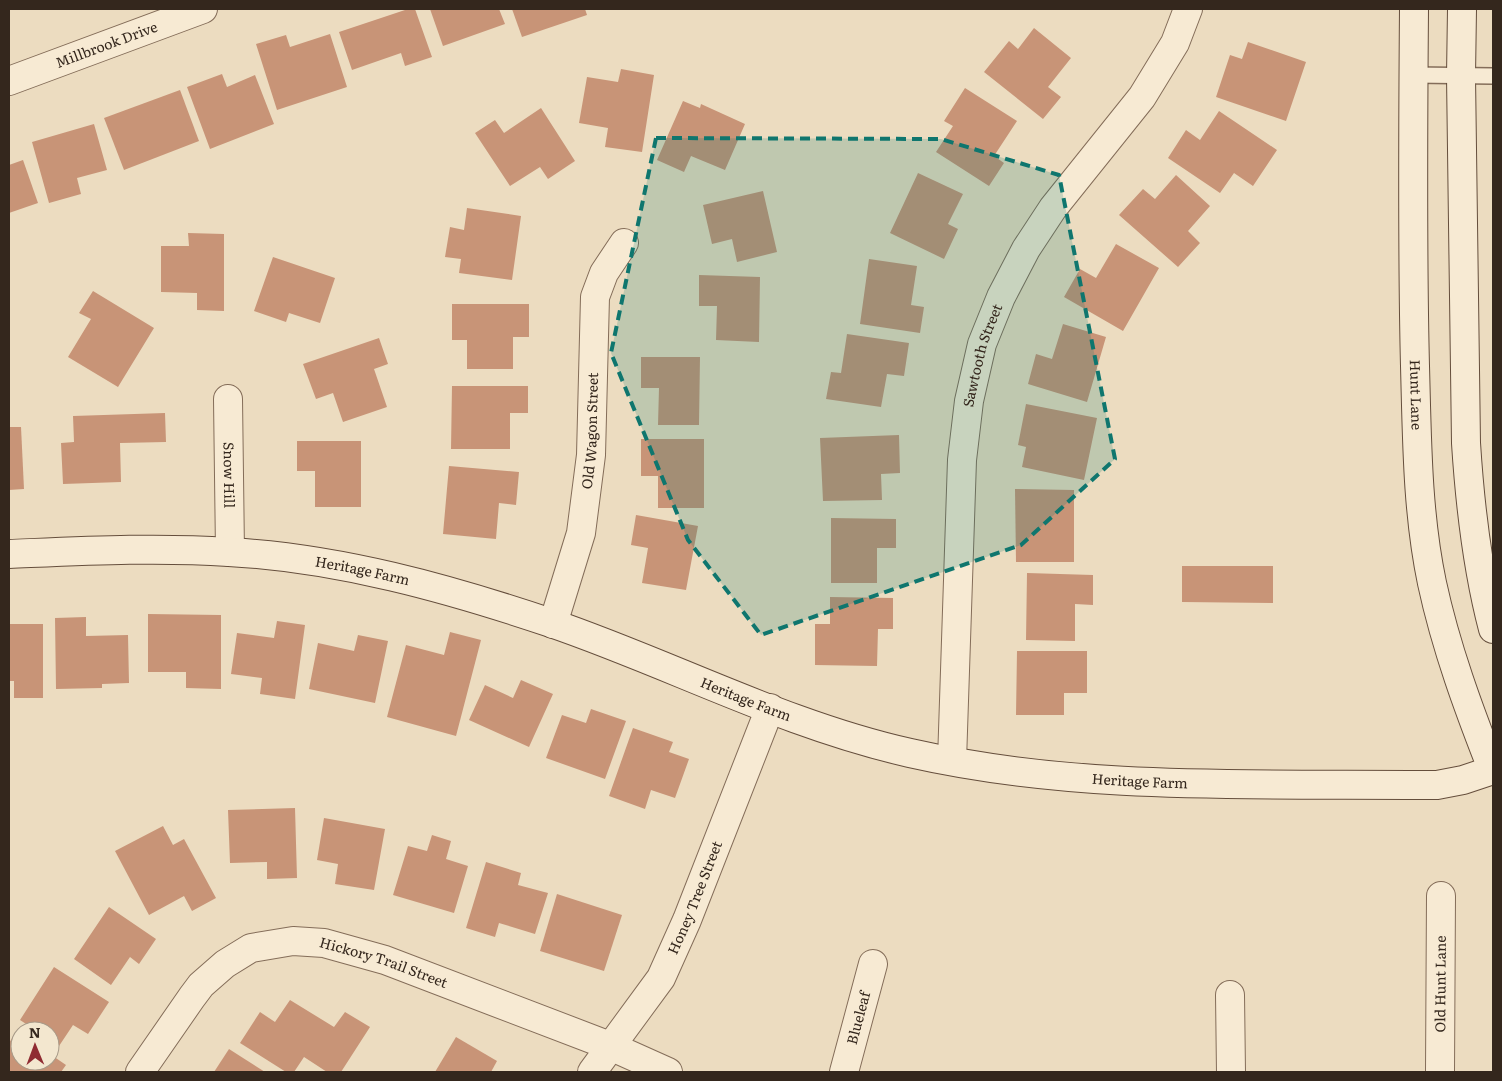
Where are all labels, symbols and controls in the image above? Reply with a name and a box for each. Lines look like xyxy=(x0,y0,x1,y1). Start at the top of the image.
street label: Millbrook Drive xyxy=(52,16,160,72)
street label: Sawtooth Street xyxy=(957,300,1006,408)
street label: Hunt Lane xyxy=(1406,359,1428,430)
street label: Old Wagon Street xyxy=(576,372,602,490)
street label: Snow Hill xyxy=(220,442,240,509)
street label: Heritage Farm xyxy=(314,550,412,590)
street label: Heritage Farm xyxy=(698,671,795,725)
street label: Heritage Farm xyxy=(1091,768,1189,792)
street label: Honey Tree Street xyxy=(662,837,726,957)
street label: Hickory Trail Street xyxy=(318,931,451,992)
street label: Old Hunt Lane xyxy=(1429,935,1450,1033)
street label: Blueleaf xyxy=(841,987,875,1047)
north arrow xyxy=(10,1021,60,1071)
text: N xyxy=(29,1022,41,1042)

